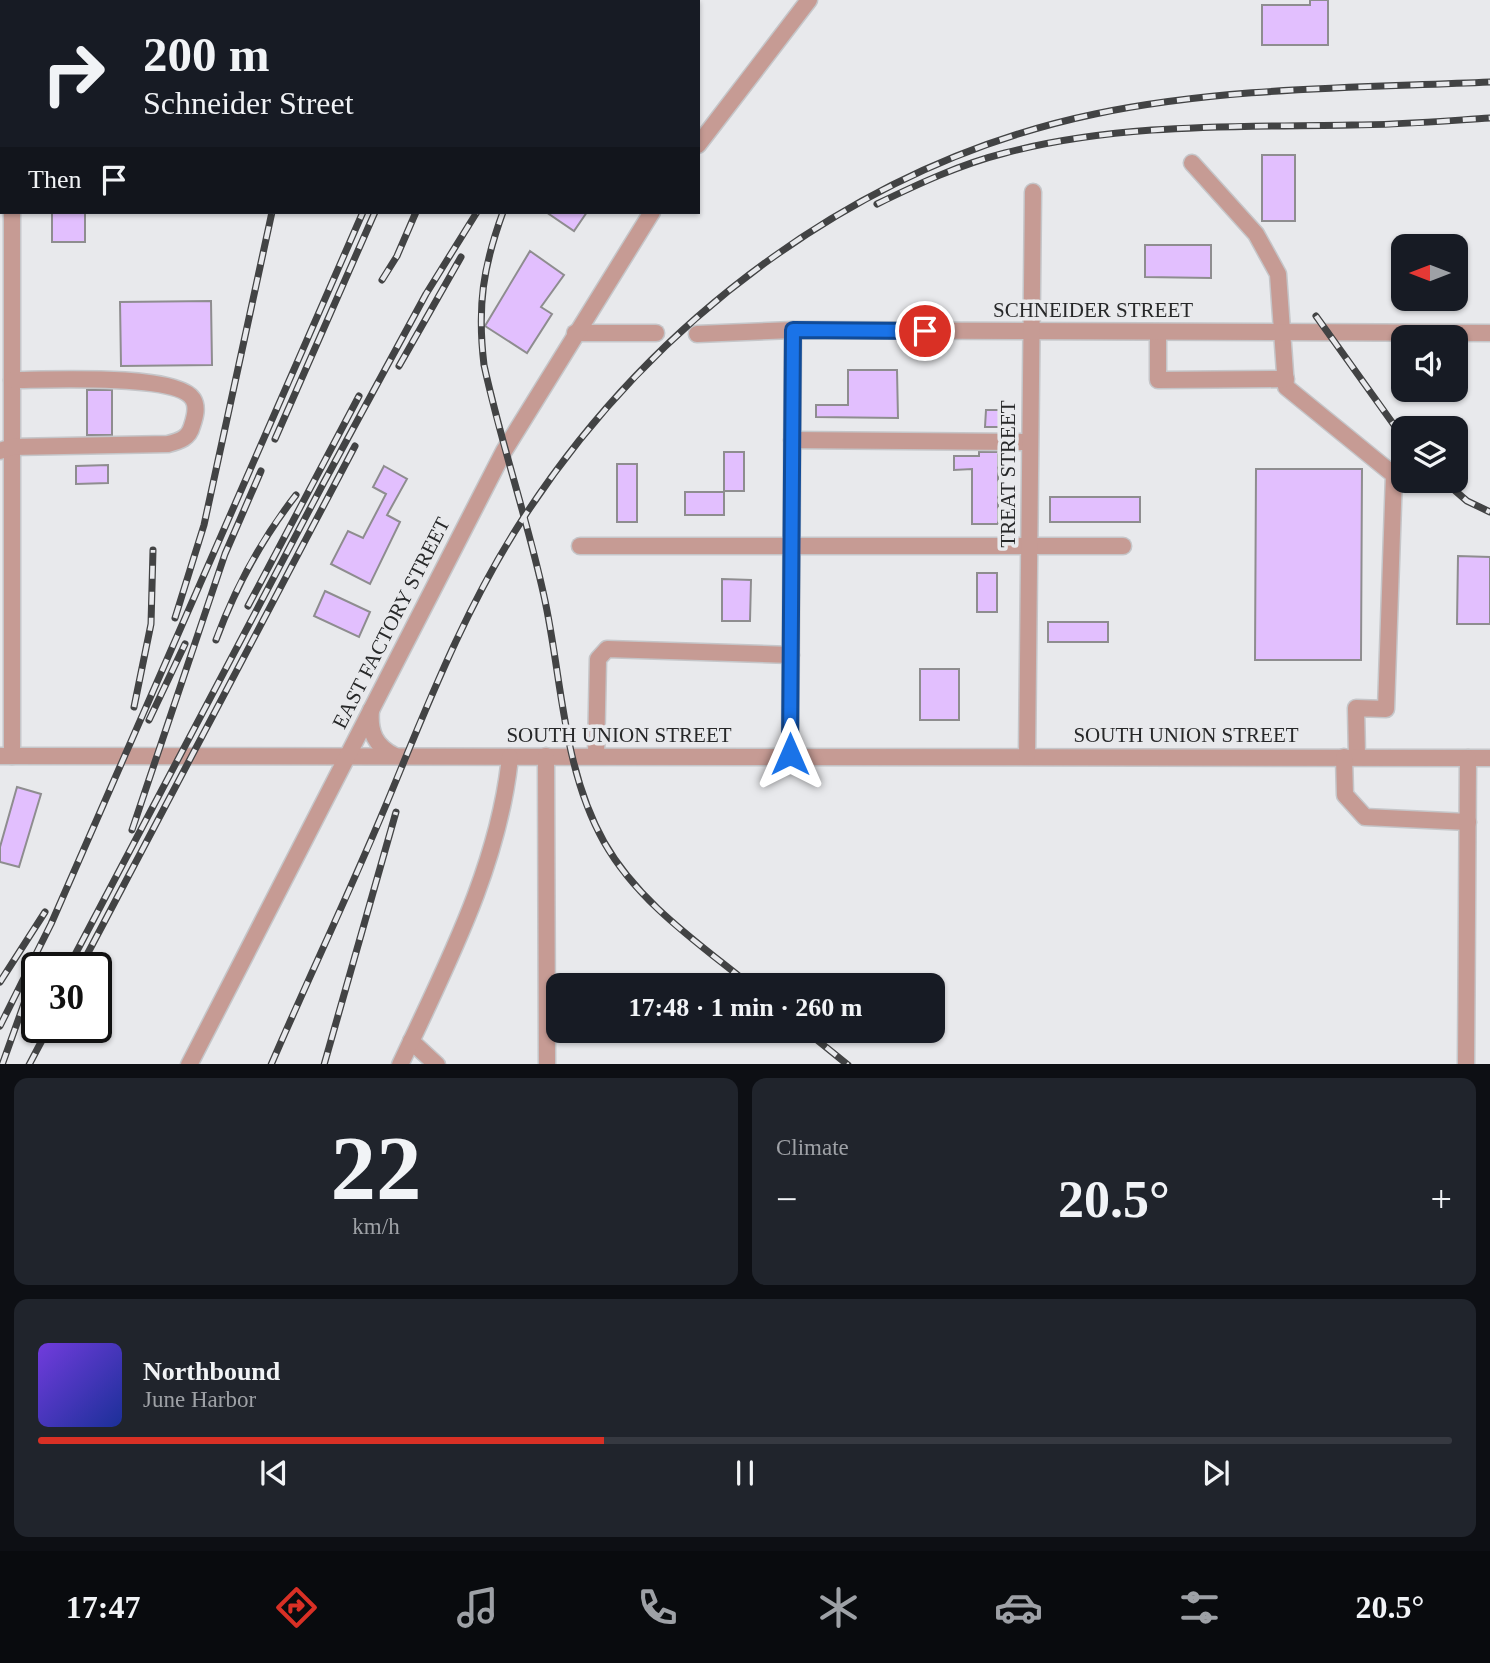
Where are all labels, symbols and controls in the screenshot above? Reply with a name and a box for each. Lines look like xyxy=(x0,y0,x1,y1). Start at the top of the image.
text: 200 m xyxy=(143,27,270,82)
icon: right xyxy=(28,28,119,119)
text: Schneider Street xyxy=(143,85,354,121)
icon: arrive xyxy=(95,161,133,199)
text: Then xyxy=(28,165,81,194)
north arrow xyxy=(1391,234,1468,312)
map controls xyxy=(1391,234,1468,493)
street label: SCHNEIDER STREET xyxy=(993,298,1193,322)
pin xyxy=(895,301,955,361)
icon: arrive xyxy=(906,312,944,350)
button: sound xyxy=(1391,325,1468,402)
street label: TREAT STREET xyxy=(996,400,1020,548)
button: layers xyxy=(1391,416,1468,493)
street label: EAST FACTORY STREET xyxy=(327,513,455,733)
position arrow xyxy=(753,717,827,791)
street label: SOUTH UNION STREET xyxy=(506,723,732,747)
street label: SOUTH UNION STREET xyxy=(1073,723,1299,747)
speed limit sign: 30 xyxy=(21,952,112,1043)
text: 17:48 · 1 min · 260 m xyxy=(629,993,863,1022)
text: 22 xyxy=(331,1118,422,1219)
text: Climate xyxy=(776,1135,849,1160)
text: 20.5° xyxy=(1058,1171,1170,1228)
text: − xyxy=(776,1178,797,1220)
text: + xyxy=(1431,1178,1452,1220)
text: km/h xyxy=(352,1214,400,1239)
text: Northbound xyxy=(143,1357,280,1386)
text: June Harbor xyxy=(143,1387,256,1412)
icon: previous xyxy=(255,1454,293,1492)
icon: pause xyxy=(726,1454,764,1492)
icon: next xyxy=(1197,1454,1235,1492)
icon: directions xyxy=(272,1583,321,1632)
icon: music xyxy=(453,1583,502,1632)
icon: phone xyxy=(633,1583,682,1632)
icon: climate xyxy=(814,1583,863,1632)
icon: car xyxy=(994,1583,1043,1632)
icon: filters xyxy=(1175,1583,1224,1632)
text: 17:47 xyxy=(66,1589,140,1625)
text: 20.5° xyxy=(1355,1589,1424,1625)

